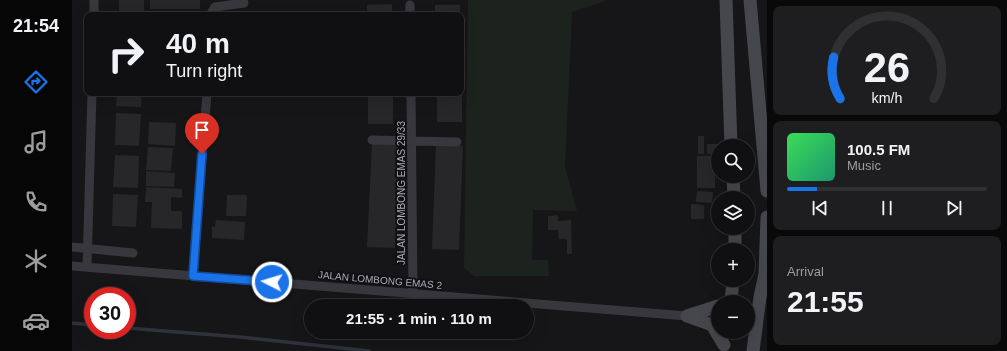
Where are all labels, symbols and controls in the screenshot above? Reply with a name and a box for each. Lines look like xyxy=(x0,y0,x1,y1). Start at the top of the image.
text: 21:54 xyxy=(13,16,59,36)
icon: right xyxy=(100,28,152,80)
text: 40 m xyxy=(166,28,230,59)
text: 26 xyxy=(864,43,910,90)
text: Turn right xyxy=(166,61,242,81)
icon: directions xyxy=(22,68,50,96)
text: km/h xyxy=(872,89,903,105)
pin xyxy=(185,113,219,154)
icon: arrive xyxy=(191,119,213,141)
street label: JALAN LOMBONG EMAS 29/33 xyxy=(396,121,407,265)
icon: music xyxy=(22,128,50,156)
map controls xyxy=(711,139,755,339)
button: search xyxy=(711,139,755,183)
text: 100.5 FM xyxy=(847,141,910,158)
text: Music xyxy=(847,158,881,173)
icon: phone xyxy=(22,188,50,216)
button: layers xyxy=(711,191,755,235)
icon: previous xyxy=(809,197,831,219)
icon: pause xyxy=(876,197,898,219)
icon: next xyxy=(943,197,965,219)
button: + xyxy=(711,243,755,287)
icon: climate xyxy=(22,247,50,275)
position arrow xyxy=(251,261,293,303)
text: Arrival xyxy=(787,264,824,279)
street label: JALAN LOMBONG EMAS 2 xyxy=(318,269,443,291)
text: 21:55 xyxy=(787,285,864,318)
speed limit sign: 30 xyxy=(84,287,136,339)
button: − xyxy=(711,295,755,339)
icon: car xyxy=(22,307,50,335)
text: 21:55 · 1 min · 110 m xyxy=(346,310,492,327)

